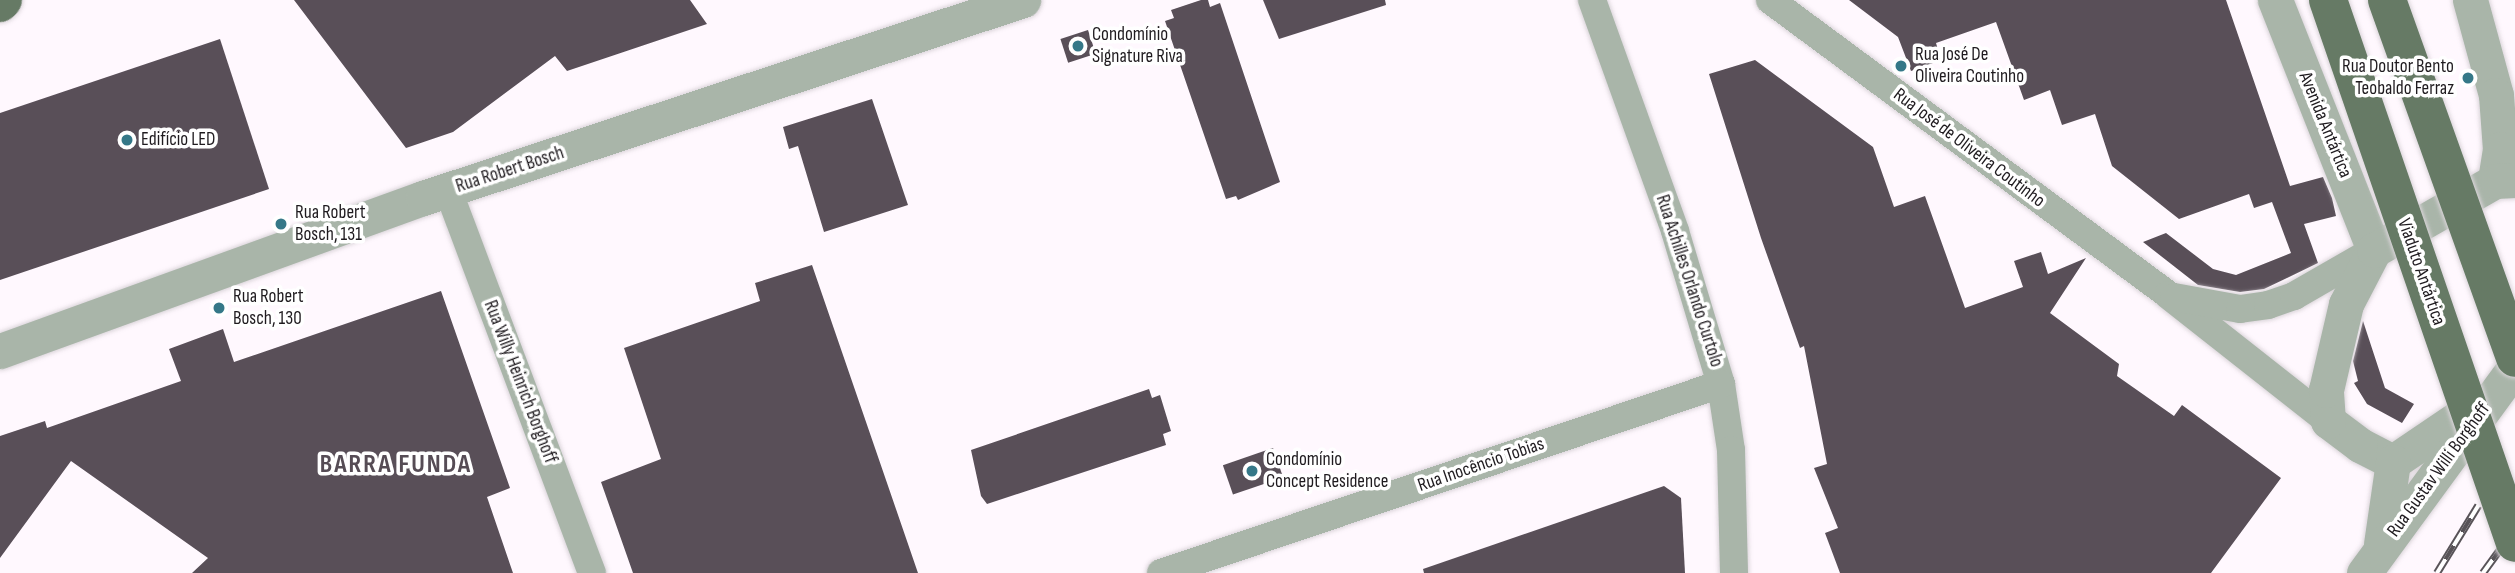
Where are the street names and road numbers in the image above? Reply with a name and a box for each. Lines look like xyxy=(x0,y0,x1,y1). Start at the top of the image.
street label: Avenida Antártica xyxy=(2293,69,2357,181)
street label: Rua José de Oliveira Coutinho xyxy=(1889,84,2049,212)
street label: Rua Robert Bosch xyxy=(453,142,567,198)
street label: Rua Achilles Orlando Curtolo xyxy=(1650,192,1728,370)
street label: Viaduto Antártica xyxy=(2392,216,2450,328)
street label: Rua Willy Heinrich Borghoff xyxy=(478,297,562,467)
street label: Rua Gustav Willi Borghoff xyxy=(2383,398,2495,542)
street label: Rua Inocêncio Tobias xyxy=(1415,433,1547,497)

